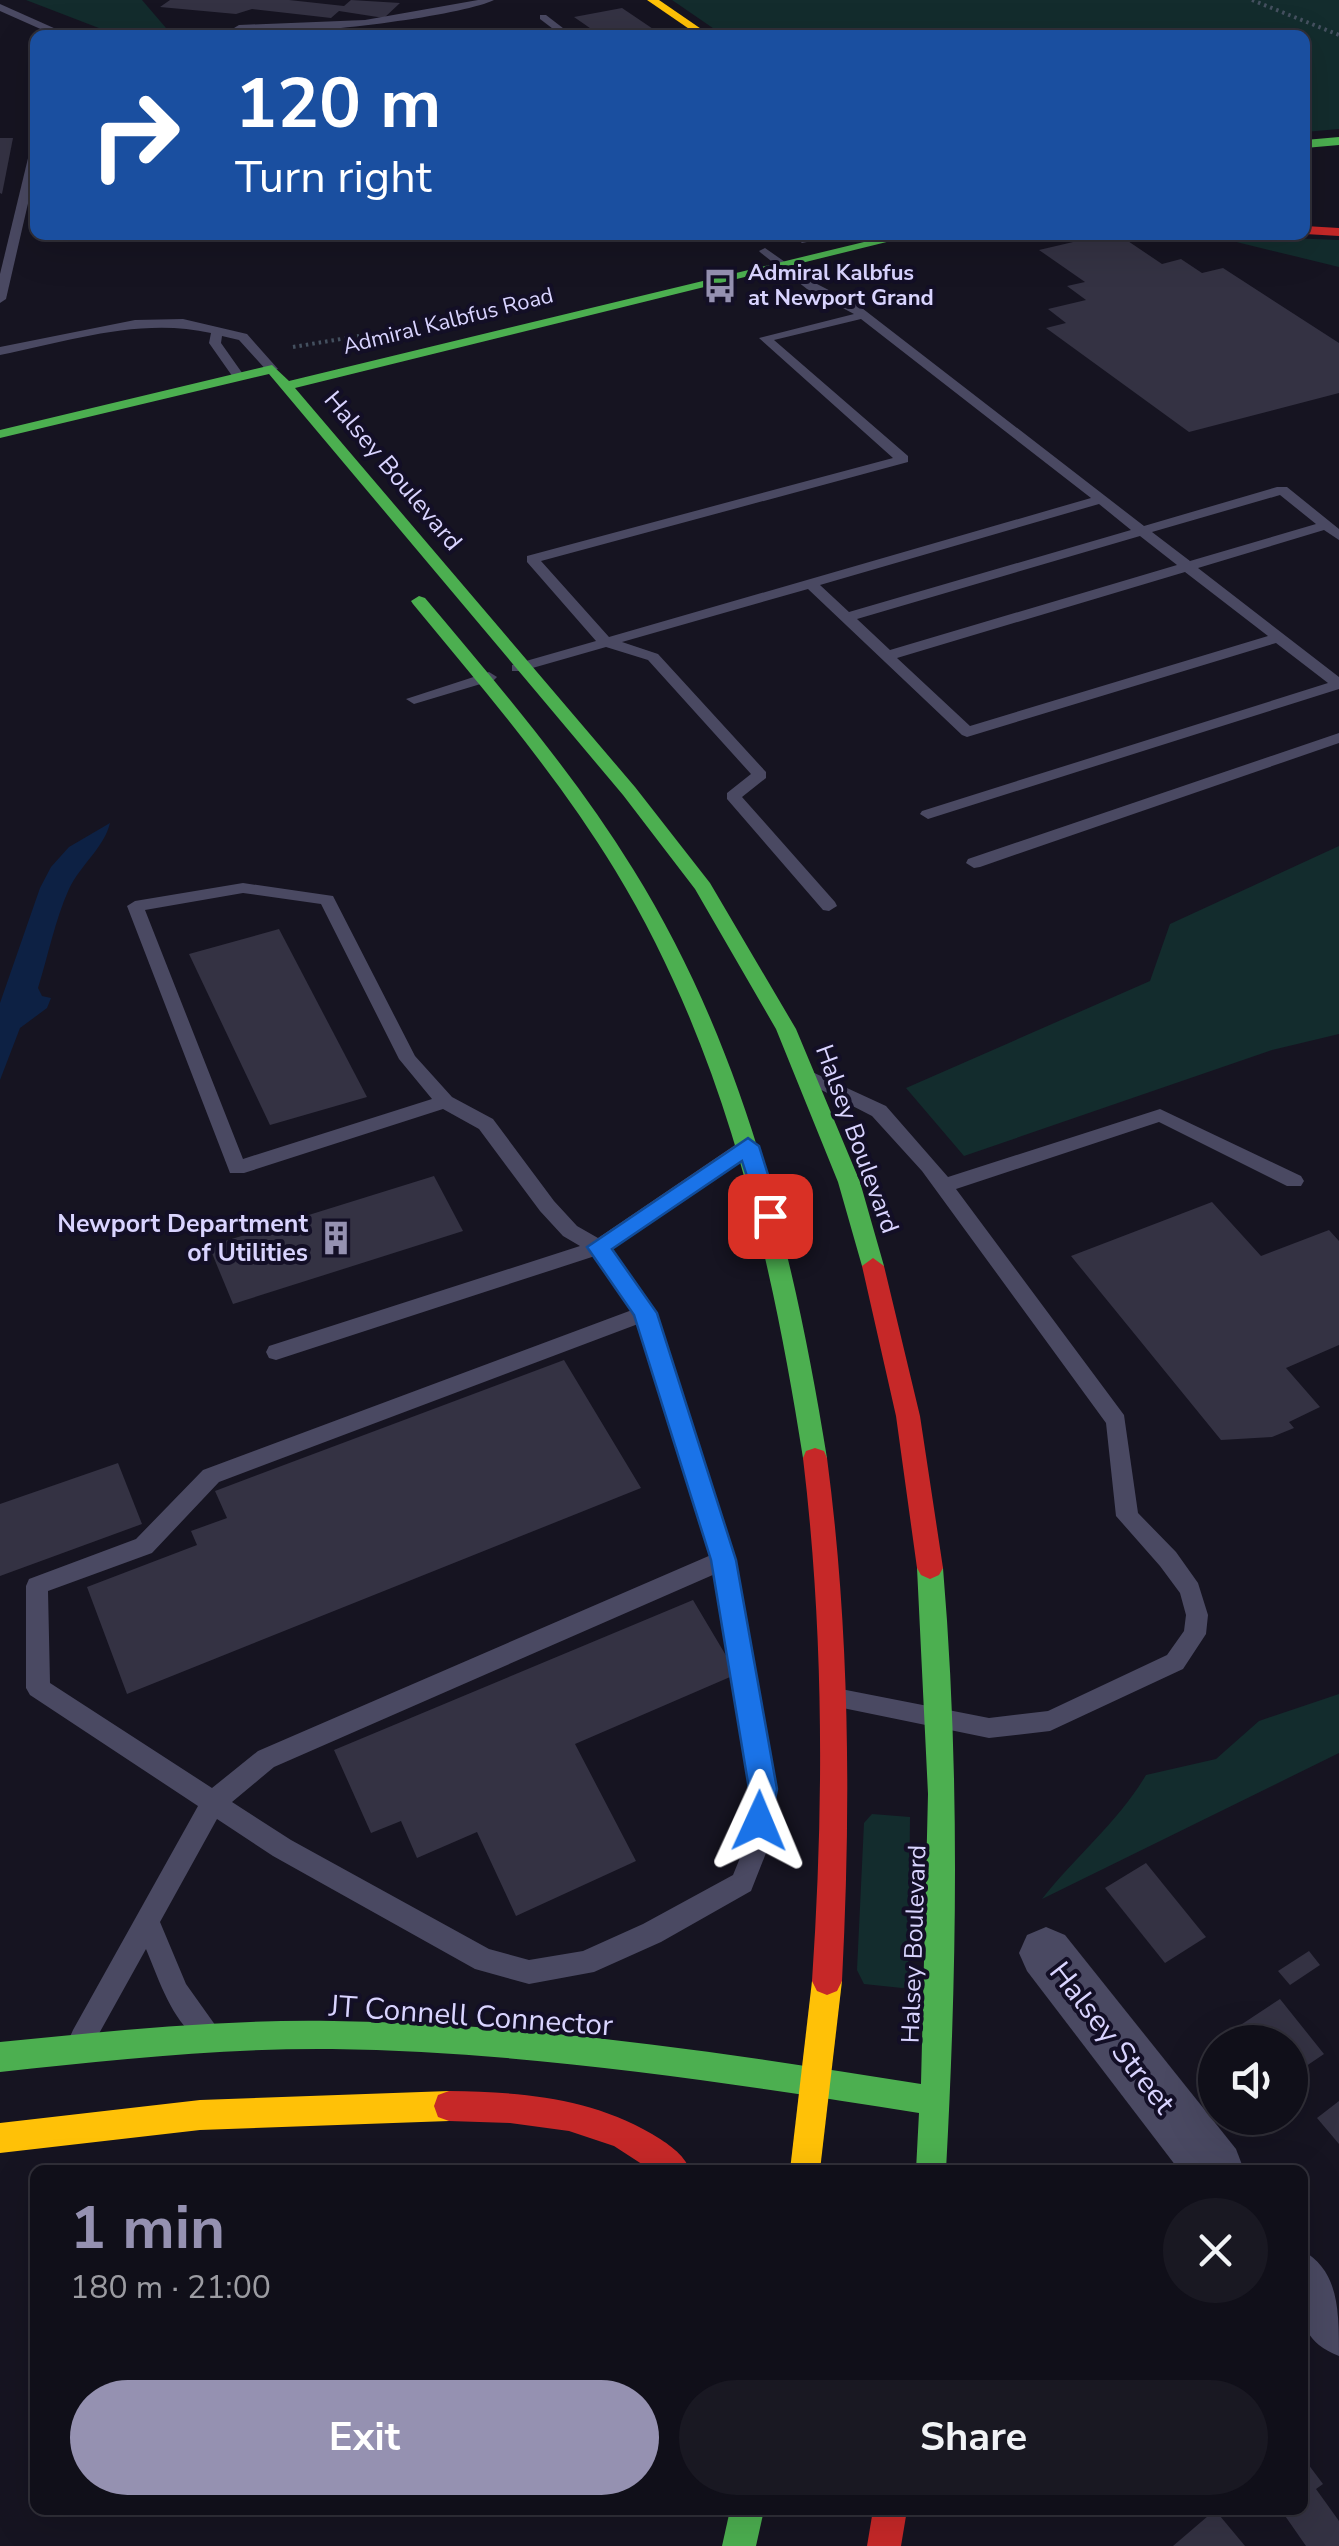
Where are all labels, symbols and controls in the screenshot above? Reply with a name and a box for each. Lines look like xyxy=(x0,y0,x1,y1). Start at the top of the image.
text: 120 m xyxy=(235,56,441,152)
icon: right xyxy=(70,70,200,200)
text: Turn right xyxy=(235,147,432,208)
place label: Admiral Kalbfus at Newport Grand xyxy=(748,258,934,313)
bus stop icon: Admiral Kalbfus at Newport Grand xyxy=(701,267,739,305)
street label: Admiral Kalbfus Road xyxy=(340,280,556,362)
street label: Halsey Boulevard xyxy=(316,384,470,558)
street label: Halsey Boulevard xyxy=(807,1040,907,1238)
pin xyxy=(728,1174,813,1259)
icon: arrive xyxy=(743,1189,798,1244)
place label: Newport Department of Utilities xyxy=(57,1207,308,1270)
building icon: Newport Department of Utilities xyxy=(317,1219,355,1257)
position arrow xyxy=(707,1769,811,1873)
street label: Halsey Boulevard xyxy=(894,1844,934,2044)
street label: Halsey Street xyxy=(1040,1953,1185,2123)
street label: JT Connell Connector xyxy=(327,1986,615,2046)
map controls xyxy=(1198,2025,1308,2135)
button: sound xyxy=(1198,2025,1308,2135)
text: 1 min xyxy=(70,2187,225,2269)
button: close xyxy=(1163,2198,1268,2303)
text: 180 m · 21:00 xyxy=(70,2266,271,2309)
button: Exit xyxy=(70,2380,659,2495)
button: Share xyxy=(679,2380,1268,2495)

